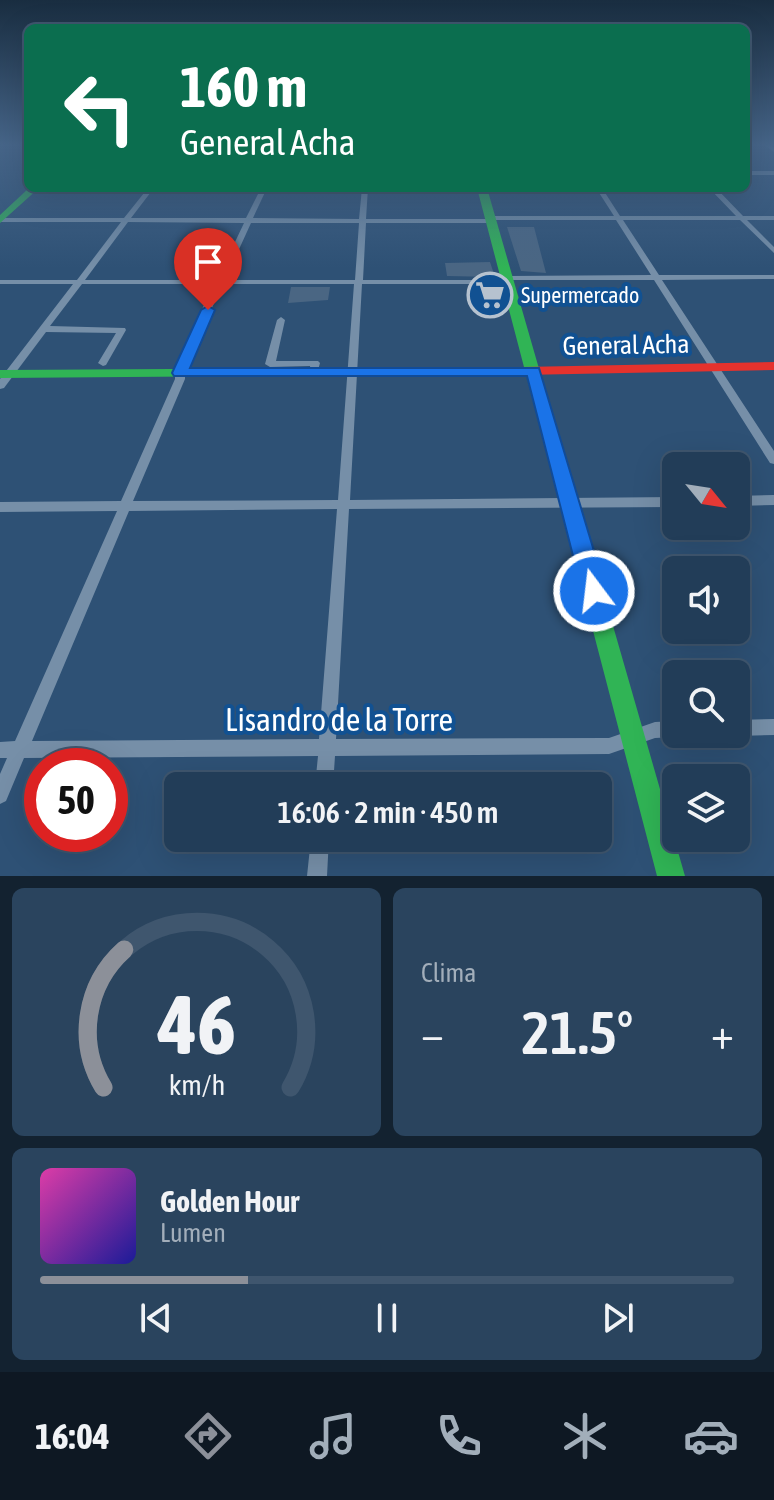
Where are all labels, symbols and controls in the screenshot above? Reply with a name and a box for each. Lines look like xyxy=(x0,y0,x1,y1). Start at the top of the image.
text: 160 m xyxy=(180,55,307,119)
icon: left xyxy=(48,56,152,160)
text: General Acha xyxy=(180,121,356,163)
pin xyxy=(174,228,242,310)
icon: arrive xyxy=(186,240,230,284)
supermarket icon: Supermercado xyxy=(466,271,514,319)
place label: Supermercado xyxy=(521,282,639,308)
street label: General Acha xyxy=(562,329,690,361)
north arrow xyxy=(662,452,750,540)
map controls xyxy=(662,452,750,852)
position arrow xyxy=(552,549,636,633)
button: sound xyxy=(662,556,750,644)
button: search xyxy=(662,660,750,748)
street label: Lisandro de la Torre xyxy=(225,701,453,738)
speed limit sign: 50 xyxy=(24,748,128,852)
button: layers xyxy=(662,764,750,852)
text: 16:06 · 2 min · 450 m xyxy=(278,795,498,829)
text: Clima xyxy=(421,958,476,988)
text: 46 xyxy=(156,976,236,1072)
text: 21.5° xyxy=(522,998,633,1067)
text: − xyxy=(421,1008,444,1058)
text: + xyxy=(711,1008,734,1058)
text: km/h xyxy=(168,1068,225,1101)
text: Golden Hour xyxy=(160,1184,299,1218)
text: Lumen xyxy=(160,1218,226,1248)
icon: previous xyxy=(134,1296,178,1340)
icon: pause xyxy=(365,1296,409,1340)
icon: next xyxy=(596,1296,640,1340)
icon: directions xyxy=(180,1408,236,1464)
icon: music xyxy=(305,1408,361,1464)
icon: phone xyxy=(431,1408,487,1464)
icon: climate xyxy=(557,1408,613,1464)
icon: car xyxy=(683,1408,739,1464)
text: 16:04 xyxy=(35,1415,110,1457)

